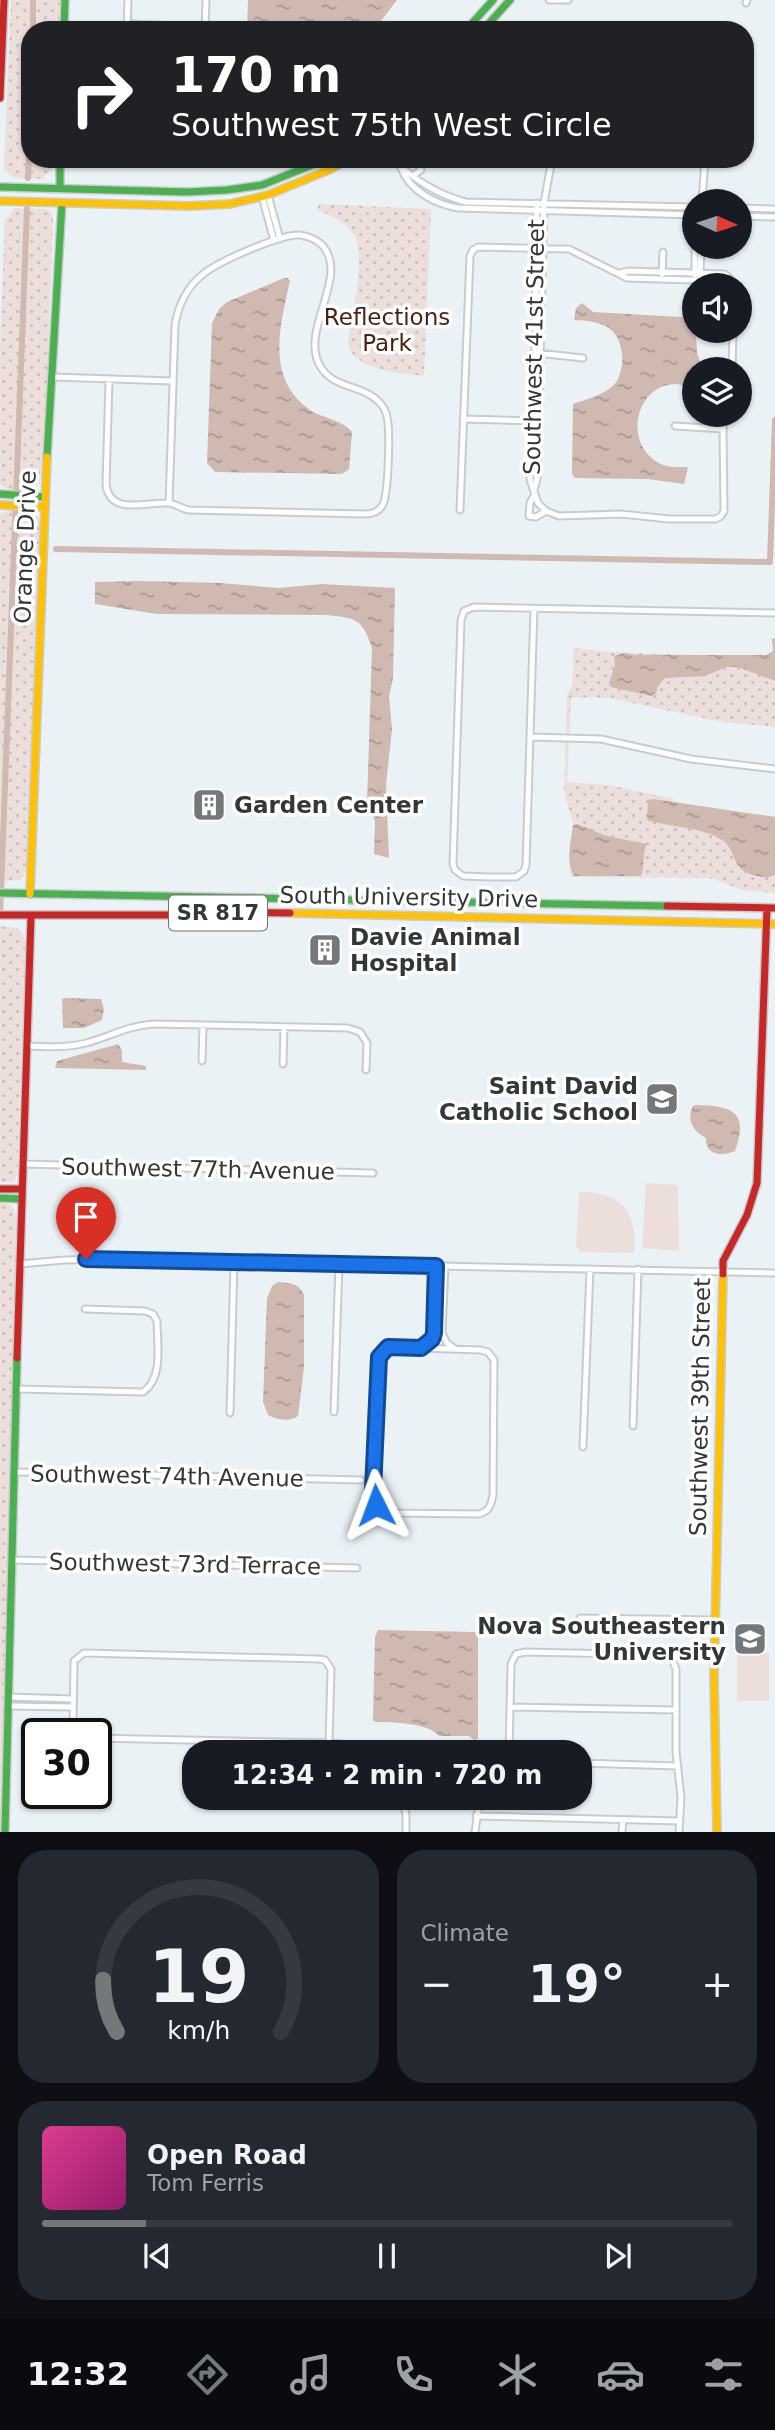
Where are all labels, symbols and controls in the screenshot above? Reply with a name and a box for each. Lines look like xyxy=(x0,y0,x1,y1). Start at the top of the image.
text: 170 m xyxy=(171,47,341,104)
icon: right xyxy=(56,49,147,140)
text: Southwest 75th West Circle xyxy=(171,106,612,144)
north arrow xyxy=(682,189,752,259)
map controls xyxy=(682,189,752,427)
street label: Southwest 41st Street xyxy=(519,219,549,475)
button: sound xyxy=(682,273,752,343)
park label: Reflections Park xyxy=(324,304,450,356)
button: layers xyxy=(682,357,752,427)
street label: Orange Drive xyxy=(9,470,41,624)
building icon: Garden Center xyxy=(190,786,228,824)
place label: Garden Center xyxy=(234,792,424,818)
street label: South University Drive xyxy=(279,882,539,912)
road number: SR 817 xyxy=(169,895,267,930)
place label: Davie Animal Hospital xyxy=(350,924,521,976)
building icon: Davie Animal Hospital xyxy=(306,931,344,969)
place label: Saint David Catholic School xyxy=(439,1073,638,1125)
school or university icon: Saint David Catholic School xyxy=(643,1080,681,1118)
street label: Southwest 77th Avenue xyxy=(61,1154,335,1184)
pin xyxy=(56,1187,116,1259)
icon: arrive xyxy=(67,1198,105,1236)
street label: Southwest 39th Street xyxy=(685,1278,715,1536)
street label: Southwest 74th Avenue xyxy=(30,1461,304,1491)
position arrow xyxy=(339,1468,413,1542)
street label: Southwest 73rd Terrace xyxy=(49,1549,321,1579)
place label: Nova Southeastern University xyxy=(477,1613,726,1665)
school or university icon: Nova Southeastern University xyxy=(731,1620,769,1658)
speed limit sign: 30 xyxy=(21,1718,112,1809)
text: 12:34 · 2 min · 720 m xyxy=(232,1760,542,1790)
text: Climate xyxy=(421,1920,509,1946)
text: 19 xyxy=(148,1935,249,2020)
text: 19° xyxy=(528,1954,626,2014)
text: − xyxy=(421,1962,452,2006)
text: + xyxy=(701,1962,733,2006)
text: km/h xyxy=(167,2016,230,2045)
text: Open Road xyxy=(147,2140,307,2170)
text: Tom Ferris xyxy=(147,2170,264,2196)
icon: previous xyxy=(138,2237,176,2275)
icon: pause xyxy=(368,2237,406,2275)
icon: next xyxy=(599,2237,637,2275)
icon: directions xyxy=(183,2350,232,2399)
icon: music xyxy=(286,2350,335,2399)
icon: phone xyxy=(389,2350,438,2399)
icon: climate xyxy=(493,2350,542,2399)
icon: car xyxy=(596,2350,645,2399)
icon: filters xyxy=(699,2350,748,2399)
text: 12:32 xyxy=(27,2355,129,2393)

